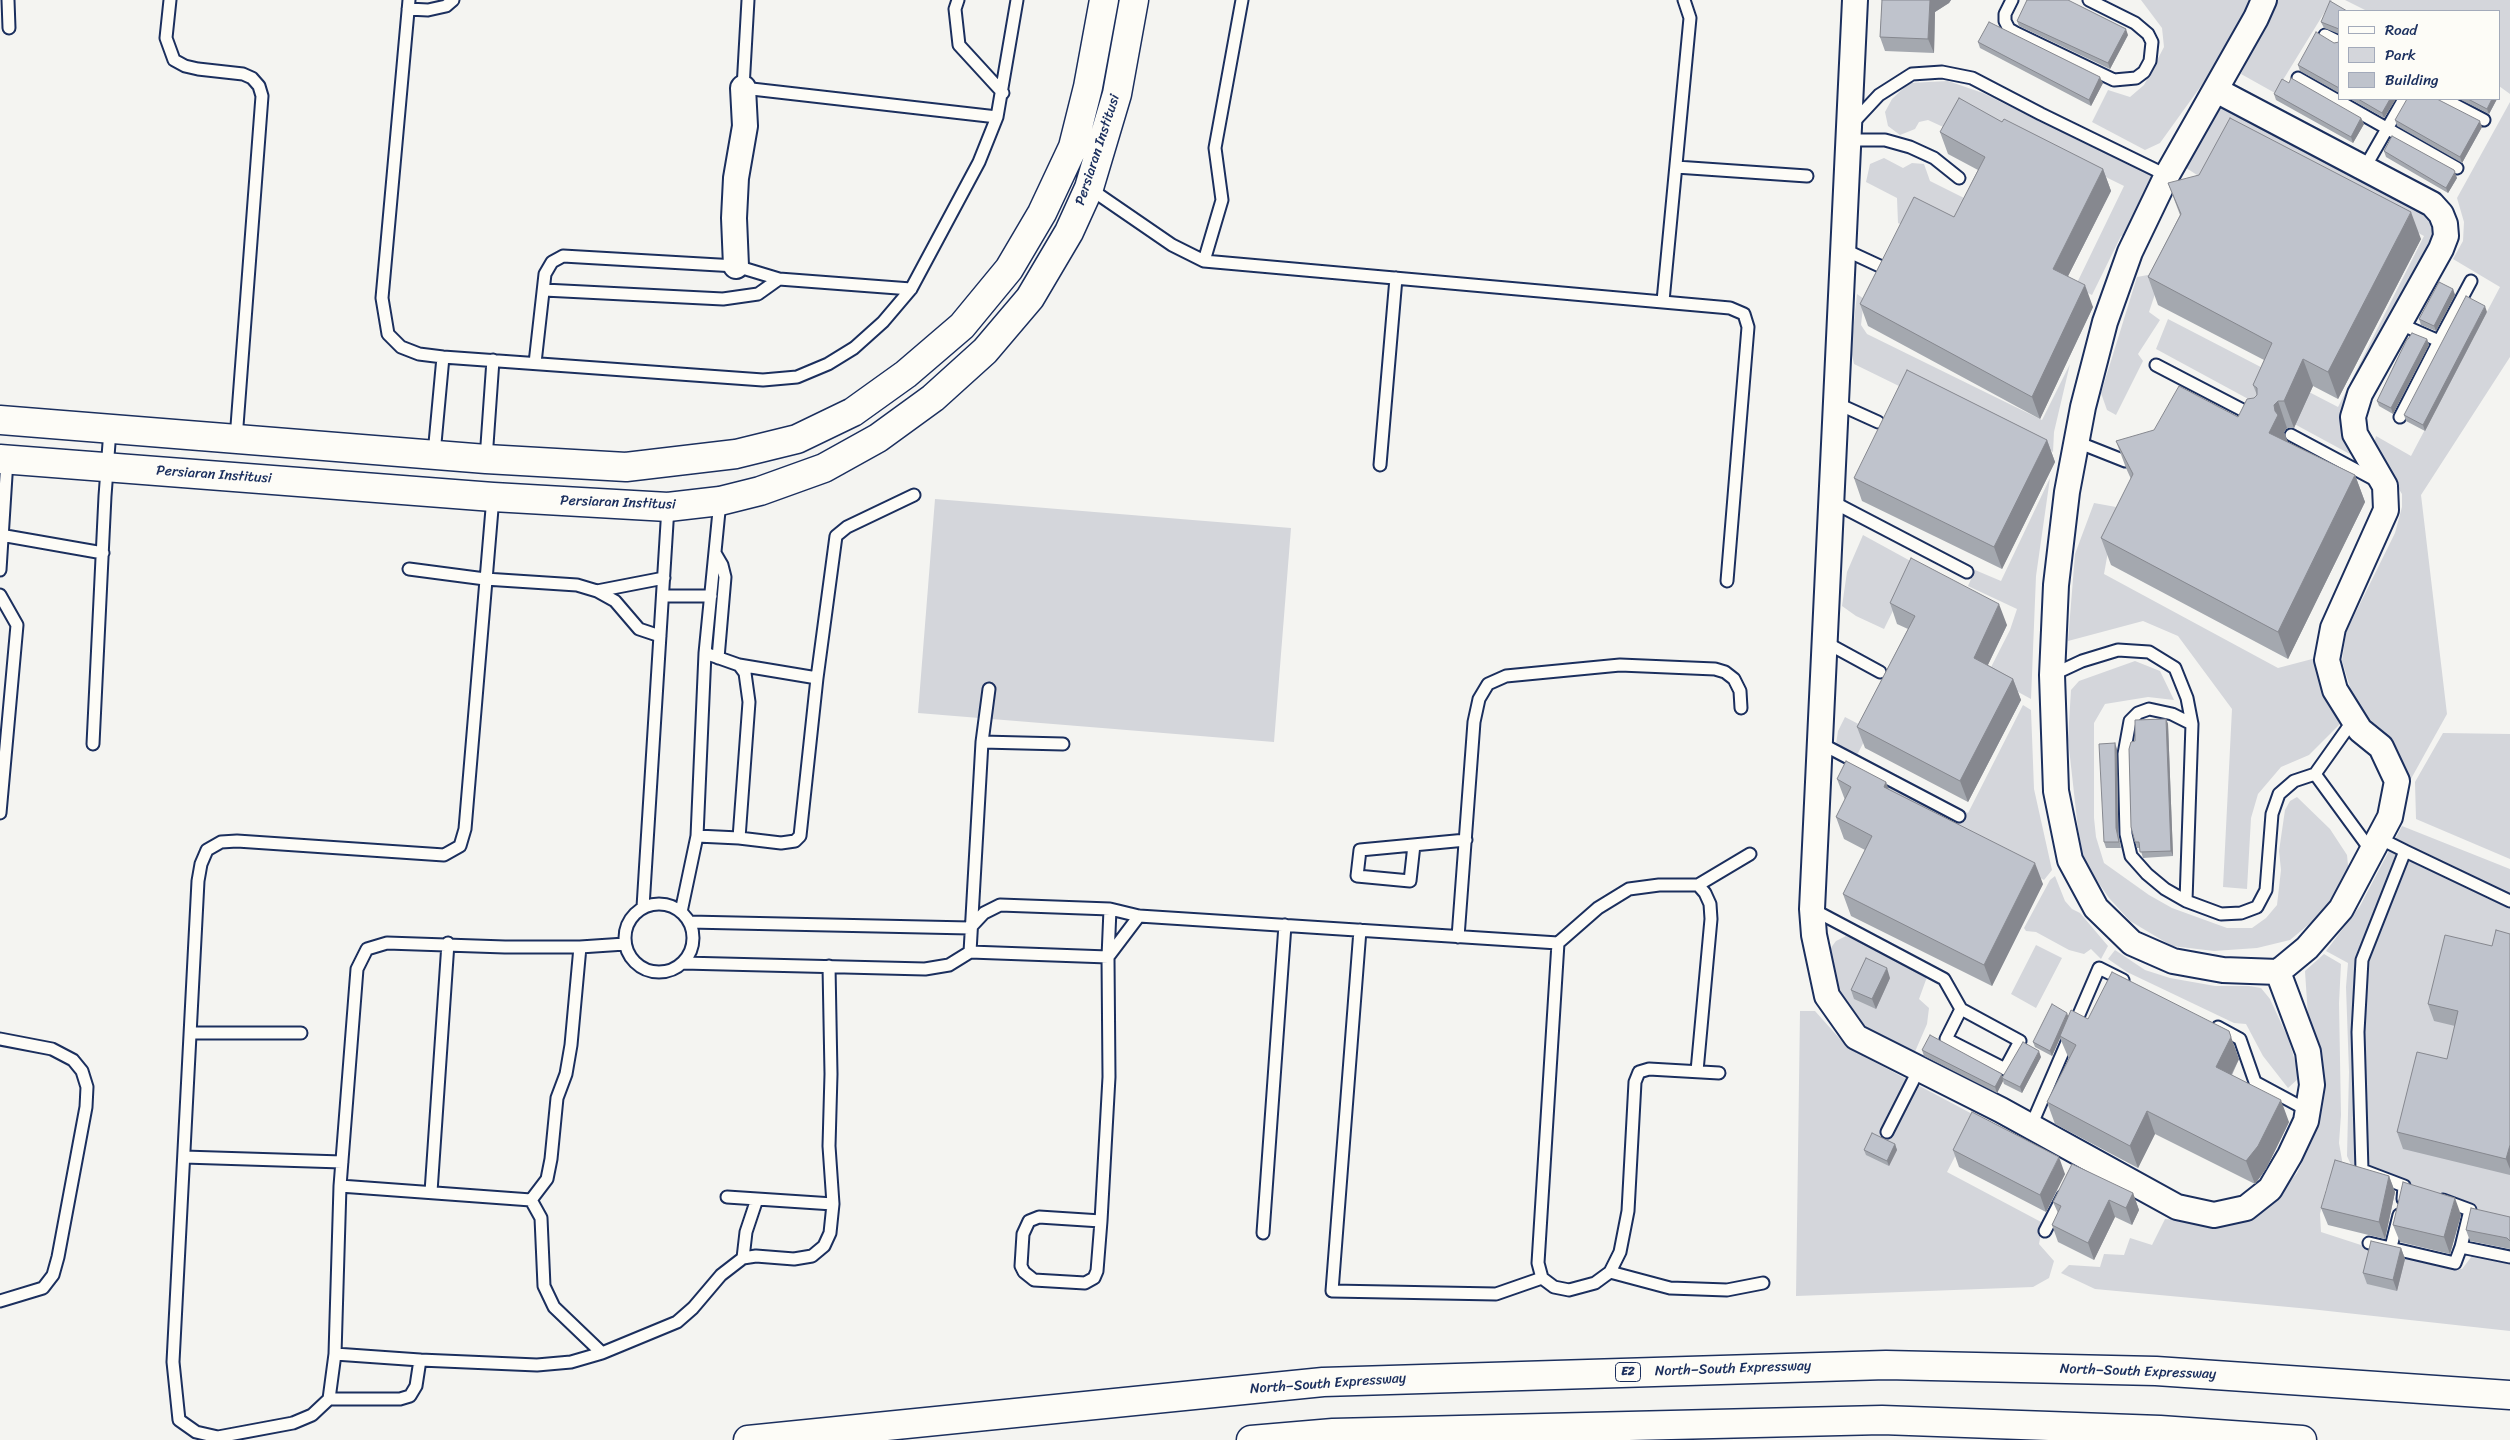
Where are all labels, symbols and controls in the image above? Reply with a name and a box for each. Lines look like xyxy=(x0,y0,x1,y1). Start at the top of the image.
legend xyxy=(2338,10,2500,100)
text: Road xyxy=(2385,17,2417,43)
text: Park xyxy=(2385,42,2416,68)
text: Building xyxy=(2385,67,2439,93)
street label: Persiaran Institusi xyxy=(1072,92,1124,208)
street label: Persiaran Institusi xyxy=(156,463,272,487)
street label: Persiaran Institusi xyxy=(560,493,676,513)
street label: North–South Expressway xyxy=(1654,1358,1812,1380)
street label: North–South Expressway xyxy=(2059,1361,2217,1383)
road number: E2 xyxy=(1616,1362,1640,1381)
street label: North–South Expressway xyxy=(1249,1370,1407,1398)

